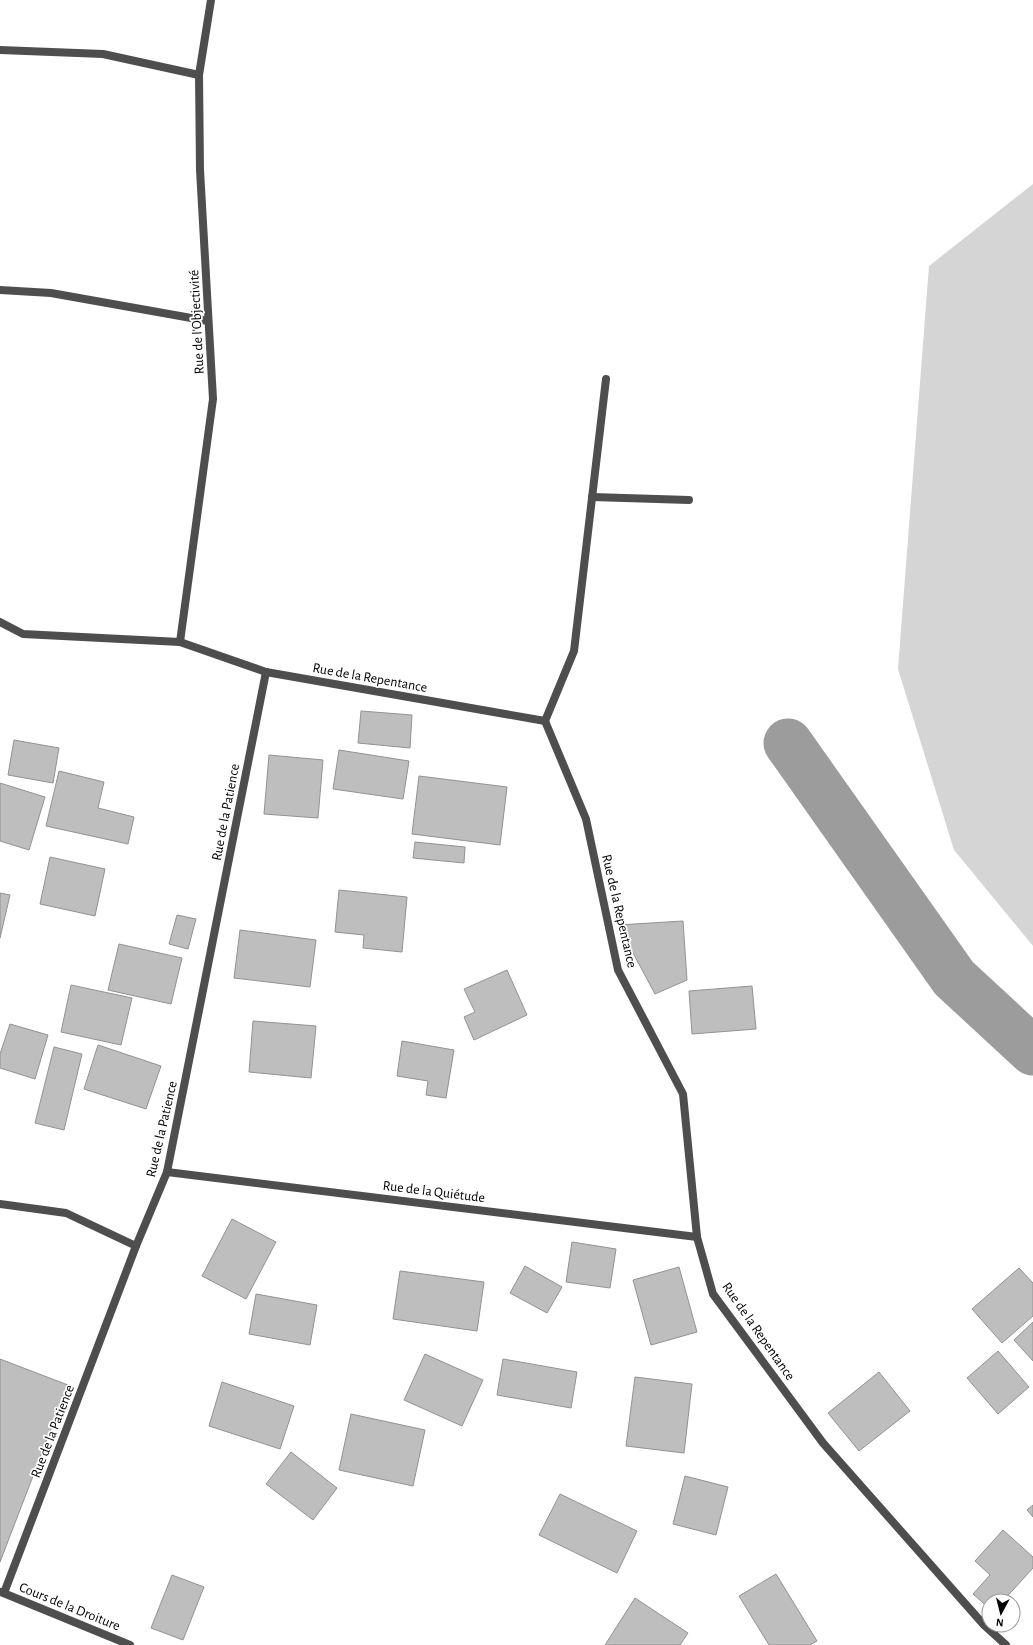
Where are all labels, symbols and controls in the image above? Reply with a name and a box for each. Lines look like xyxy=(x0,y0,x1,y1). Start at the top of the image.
street label: Rue de l'Objectivité xyxy=(187,269,207,374)
street label: Rue de la Repentance xyxy=(311,661,428,695)
street label: Rue de la Patience xyxy=(210,763,242,862)
street label: Rue de la Repentance xyxy=(599,853,639,969)
street label: Rue de la Patience xyxy=(144,1080,180,1179)
street label: Rue de la Quiétude xyxy=(382,1179,486,1205)
street label: Rue de la Repentance xyxy=(719,1280,797,1383)
street label: Rue de la Patience xyxy=(29,1383,77,1480)
street label: Cours de la Droiture xyxy=(17,1580,122,1634)
north arrow xyxy=(981,1593,1021,1633)
text: N xyxy=(995,1617,1004,1628)

